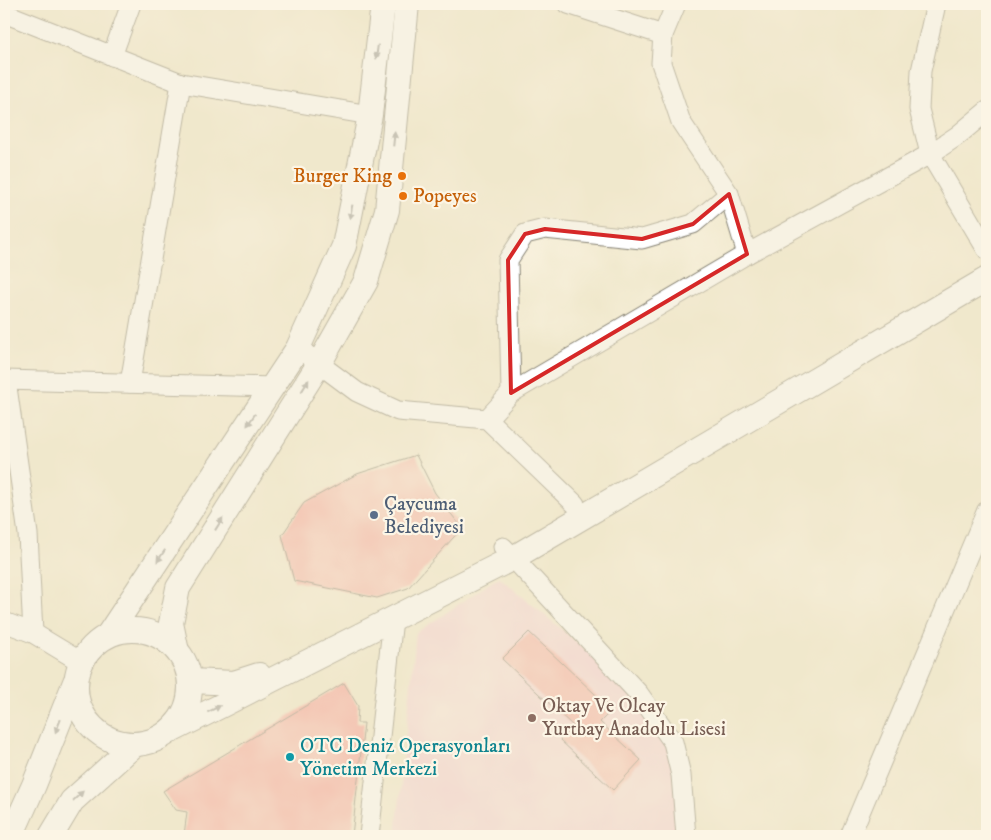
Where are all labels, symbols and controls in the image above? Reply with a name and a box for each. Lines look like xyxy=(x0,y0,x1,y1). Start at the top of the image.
one-way arrow xyxy=(373,44,381,60)
one-way arrow xyxy=(390,130,398,146)
place label: Burger King xyxy=(293,164,392,189)
marker: Burger King xyxy=(396,170,408,182)
place label: Popeyes xyxy=(413,184,477,209)
marker: Popeyes xyxy=(397,190,409,202)
one-way arrow xyxy=(347,205,355,220)
one-way arrow xyxy=(301,380,310,393)
one-way arrow xyxy=(246,414,256,427)
place label: Çaycuma Belediyesi xyxy=(384,492,464,540)
marker: Çaycuma Belediyesi xyxy=(368,509,380,521)
one-way arrow xyxy=(214,517,223,531)
one-way arrow xyxy=(156,549,166,562)
place label: Oktay Ve Olcay Yurtbay Anadolu Lisesi xyxy=(542,694,726,742)
one-way arrow xyxy=(207,705,221,713)
marker: Oktay Ve Olcay Yurtbay Anadolu Lisesi xyxy=(526,712,538,724)
one-way arrow xyxy=(53,719,61,733)
place label: OTC Deniz Operasyonları Yönetim Merkezi xyxy=(300,734,510,782)
marker: OTC Deniz Operasyonları Yönetim Merkezi xyxy=(284,751,296,763)
one-way arrow xyxy=(72,790,84,802)

